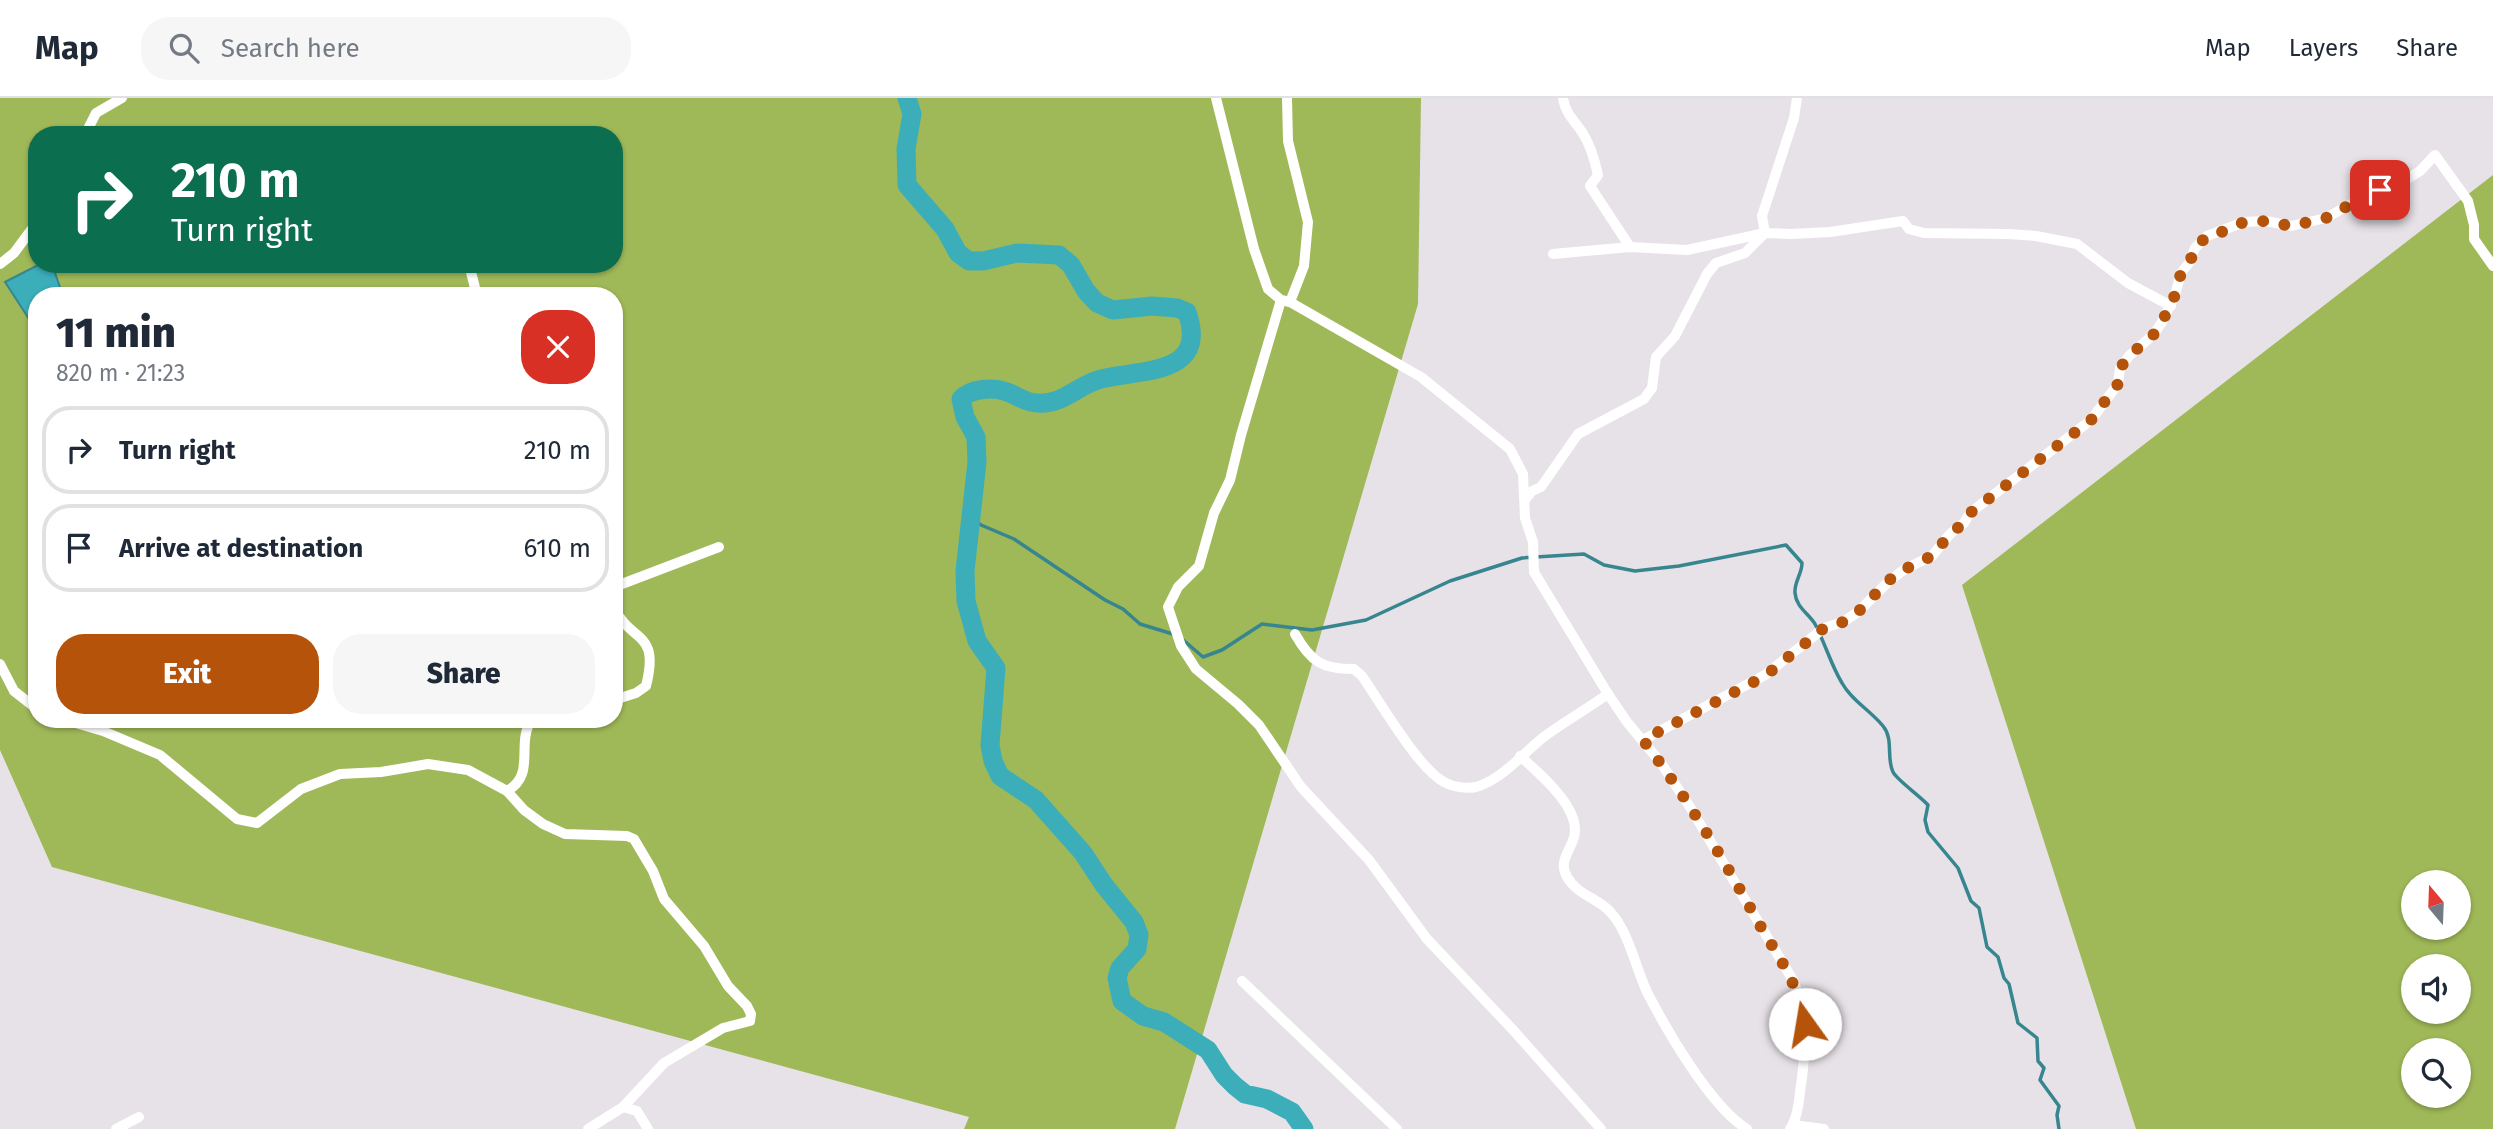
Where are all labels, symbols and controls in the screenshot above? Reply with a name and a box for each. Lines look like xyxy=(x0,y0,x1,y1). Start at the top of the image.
search box xyxy=(141,17,631,80)
text: Map xyxy=(35,28,99,68)
icon: search xyxy=(165,29,203,67)
text: Search here xyxy=(221,33,360,64)
text: Map xyxy=(2205,34,2251,62)
text: Layers xyxy=(2289,34,2358,62)
text: Share xyxy=(2396,34,2458,62)
text: 210 m xyxy=(171,151,300,210)
icon: right xyxy=(56,154,147,245)
pin xyxy=(2350,160,2410,220)
icon: arrive xyxy=(2361,171,2399,209)
text: Turn right xyxy=(171,211,313,249)
text: 11 min xyxy=(56,308,176,358)
button: close xyxy=(521,310,595,384)
text: 820 m · 21:23 xyxy=(56,359,185,387)
icon: right xyxy=(60,431,98,469)
text: Turn right xyxy=(119,435,236,466)
text: 210 m xyxy=(524,435,591,466)
icon: arrive xyxy=(60,529,98,567)
text: Arrive at destination xyxy=(119,533,363,564)
text: 610 m xyxy=(523,533,591,564)
button: Exit xyxy=(56,634,319,714)
button: Share xyxy=(333,634,595,714)
north arrow xyxy=(2401,870,2471,940)
map controls xyxy=(2401,870,2471,1108)
button: sound xyxy=(2401,954,2471,1024)
position arrow xyxy=(1768,987,1842,1061)
button: search xyxy=(2401,1038,2471,1108)

